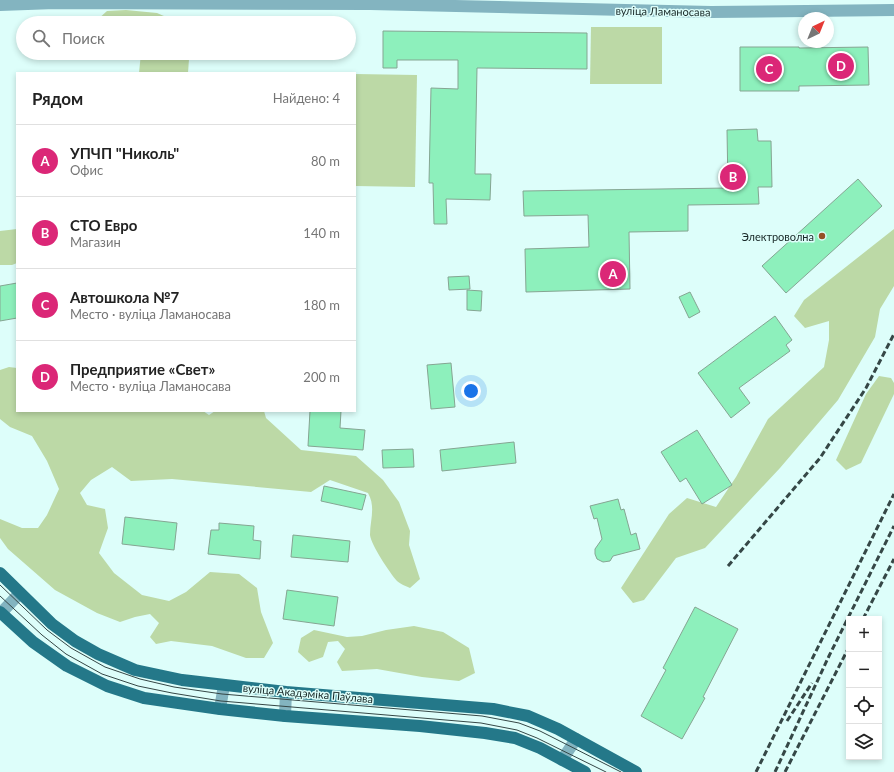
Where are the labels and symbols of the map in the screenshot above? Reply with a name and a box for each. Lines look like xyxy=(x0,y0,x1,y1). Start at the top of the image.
street label: вуліца Ламаносава xyxy=(615,4,711,18)
north arrow xyxy=(798,12,834,48)
pin: D xyxy=(828,51,854,81)
pin: C xyxy=(756,54,782,84)
pin: B xyxy=(720,162,746,192)
place label: Электроволна xyxy=(742,230,814,243)
marker: Электроволна xyxy=(817,231,827,241)
pin: A xyxy=(600,259,626,289)
your location xyxy=(461,381,481,401)
street label: вуліца Акадэміка Паўлава xyxy=(242,681,374,705)

